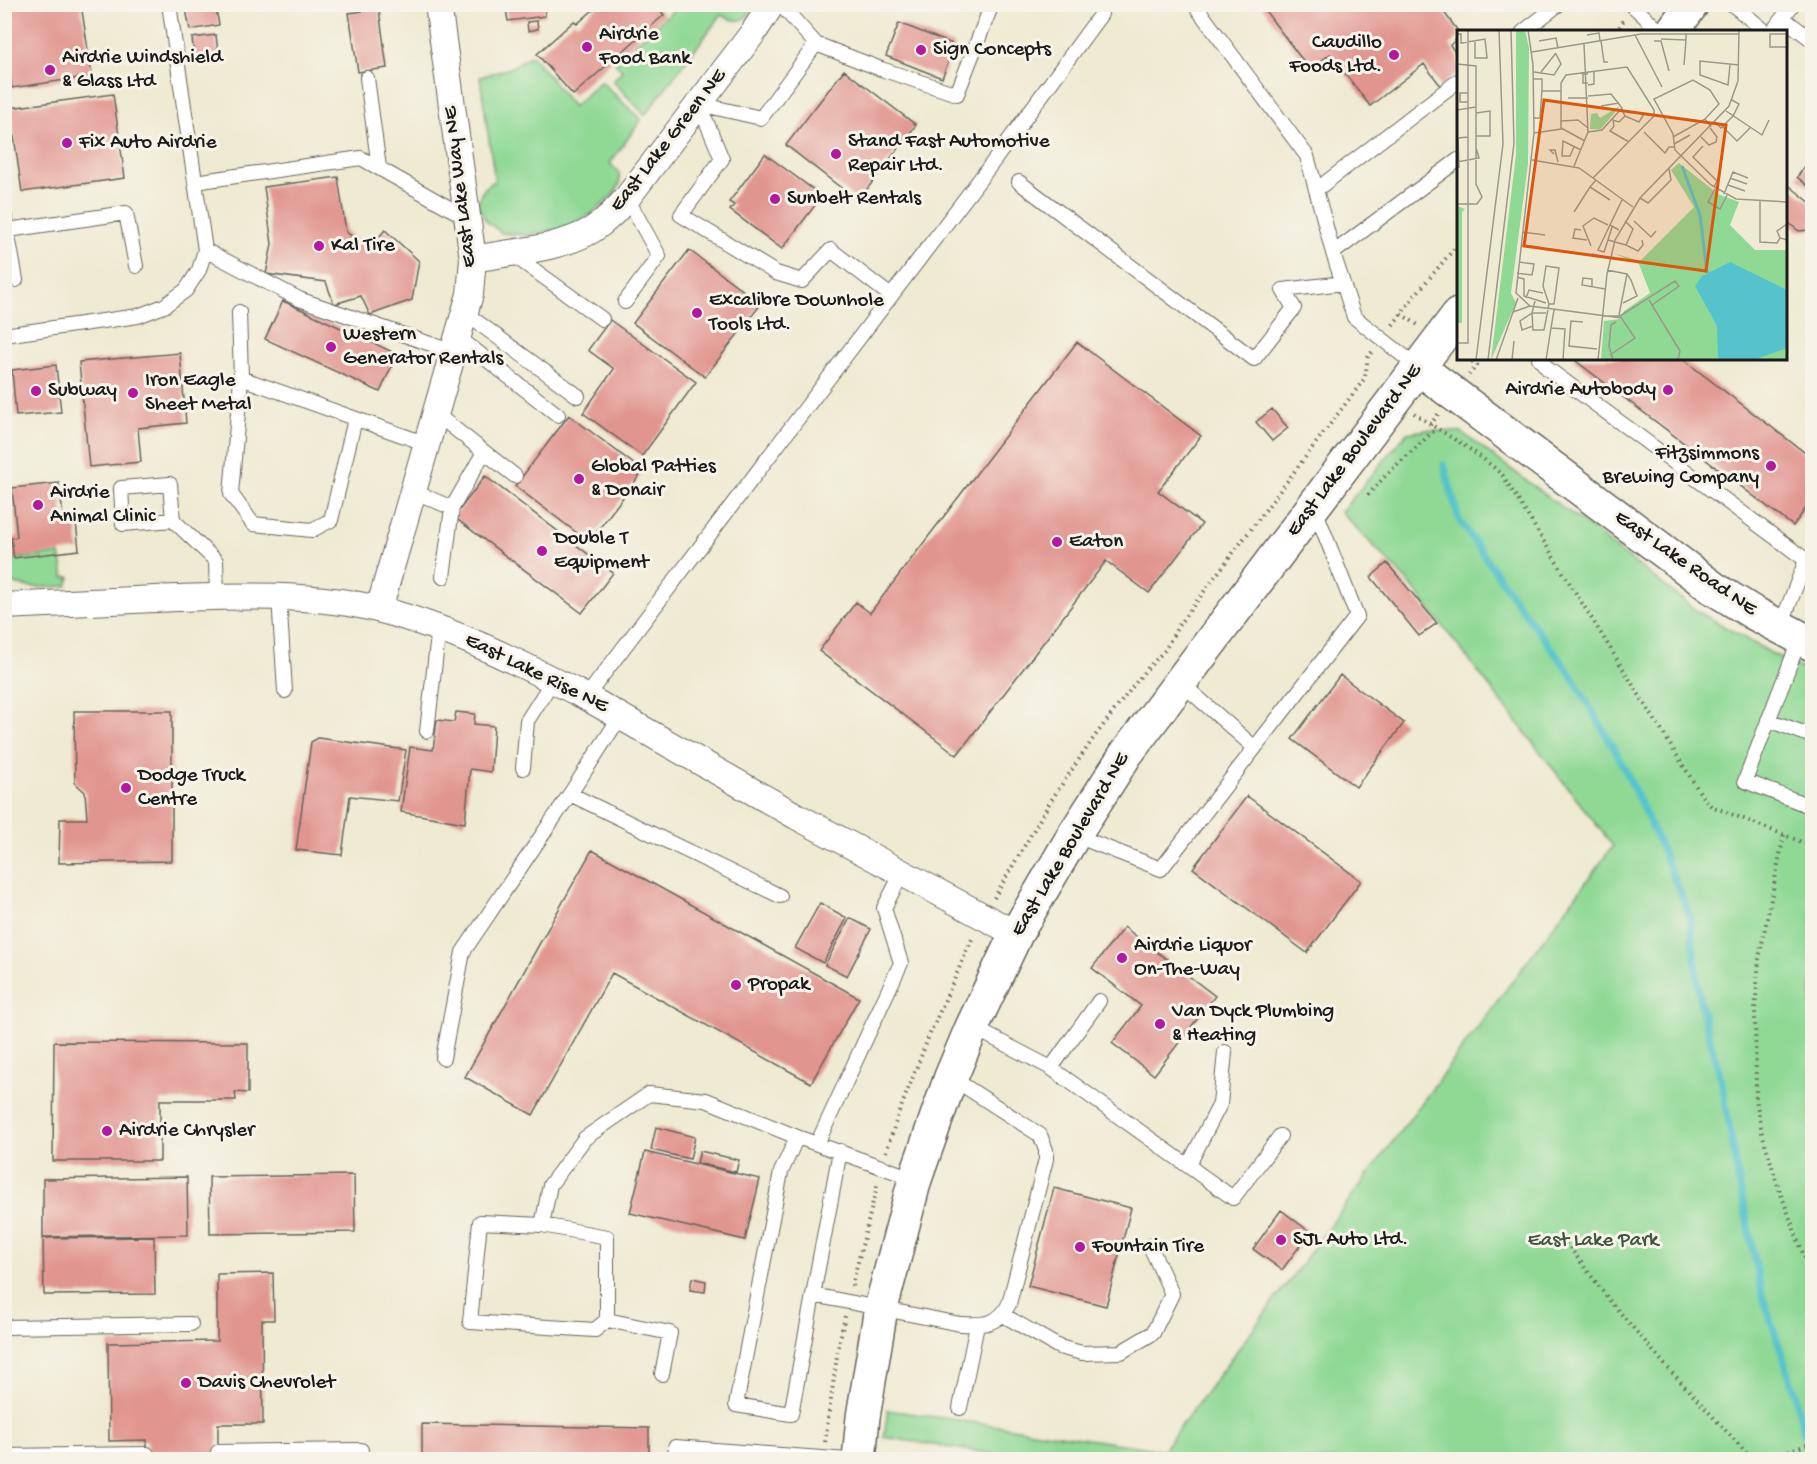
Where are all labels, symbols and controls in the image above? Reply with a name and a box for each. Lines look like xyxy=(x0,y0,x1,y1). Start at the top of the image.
place label: Airdrie Food Bank xyxy=(598,23,693,72)
inset map xyxy=(1457,30,1787,360)
place label: Caudillo Foods Ltd. xyxy=(1288,31,1382,80)
place label: Sign Concepts xyxy=(933,38,1052,63)
marker: Airdrie Food Bank xyxy=(580,40,594,54)
marker: Sign Concepts xyxy=(914,43,928,57)
place label: Airdrie Windshield & Glass Ltd xyxy=(62,46,224,95)
marker: Caudillo Foods Ltd. xyxy=(1387,48,1401,62)
marker: Airdrie Windshield & Glass Ltd xyxy=(43,63,57,77)
street label: East Lake Green NE xyxy=(605,64,733,218)
street label: East Lake Way NE xyxy=(439,104,483,269)
place label: Stand Fast Automotive Repair Ltd. xyxy=(848,130,1051,179)
place label: Fix Auto Airdrie xyxy=(78,131,218,156)
marker: Fix Auto Airdrie xyxy=(60,136,74,150)
marker: Stand Fast Automotive Repair Ltd. xyxy=(829,147,843,161)
place label: Sunbelt Rentals xyxy=(787,187,922,212)
marker: Sunbelt Rentals xyxy=(768,192,782,206)
place label: Kal Tire xyxy=(331,234,396,259)
marker: Kal Tire xyxy=(312,239,326,253)
place label: Excalibre Downhole Tools Ltd. xyxy=(708,289,885,338)
marker: Excalibre Downhole Tools Ltd. xyxy=(690,306,704,320)
place label: Western Generator Rentals xyxy=(343,323,505,372)
marker: Western Generator Rentals xyxy=(324,340,338,354)
street label: East Lake Boulevard NE xyxy=(1282,359,1429,542)
place label: Iron Eagle Sheet Metal xyxy=(145,369,252,418)
place label: Airdrie Autobody xyxy=(1505,378,1656,403)
place label: Subway xyxy=(48,379,117,404)
marker: Airdrie Autobody xyxy=(1661,383,1675,397)
marker: Subway xyxy=(29,384,43,398)
marker: Iron Eagle Sheet Metal xyxy=(126,386,140,400)
place label: Fitzsimmons Brewing Company xyxy=(1602,442,1760,491)
place label: Global Patties & Donair xyxy=(591,455,717,504)
marker: Fitzsimmons Brewing Company xyxy=(1764,459,1778,473)
marker: Global Patties & Donair xyxy=(572,472,586,486)
place label: Airdrie Animal Clinic xyxy=(50,481,156,530)
marker: Airdrie Animal Clinic xyxy=(31,498,45,512)
street label: East Lake Road NE xyxy=(1609,506,1762,623)
place label: Double T Equipment xyxy=(552,527,651,576)
place label: Eaton xyxy=(1069,530,1123,555)
marker: Eaton xyxy=(1050,535,1064,549)
marker: Double T Equipment xyxy=(535,544,549,558)
street label: East Lake Rise NE xyxy=(460,628,613,720)
street label: East Lake Boulevard NE xyxy=(1006,748,1136,941)
place label: Dodge Truck Centre xyxy=(136,764,247,813)
marker: Dodge Truck Centre xyxy=(119,781,133,795)
place label: Airdrie Liquor On-The-Way xyxy=(1134,934,1253,983)
marker: Airdrie Liquor On-The-Way xyxy=(1115,951,1129,965)
place label: Propak xyxy=(747,973,812,998)
marker: Propak xyxy=(729,978,743,992)
place label: Van Dyck Plumbing & Heating xyxy=(1171,1000,1334,1049)
marker: Van Dyck Plumbing & Heating xyxy=(1153,1017,1167,1031)
place label: Airdrie Chrysler xyxy=(119,1119,256,1144)
marker: Airdrie Chrysler xyxy=(100,1124,114,1138)
place label: SJL Auto Ltd. xyxy=(1293,1228,1408,1253)
park label: East Lake Park xyxy=(1528,1229,1661,1254)
marker: SJL Auto Ltd. xyxy=(1274,1233,1288,1247)
place label: Fountain Tire xyxy=(1091,1235,1205,1260)
marker: Fountain Tire xyxy=(1073,1240,1087,1254)
place label: Davis Chevrolet xyxy=(196,1371,337,1396)
marker: Davis Chevrolet xyxy=(179,1376,193,1390)

